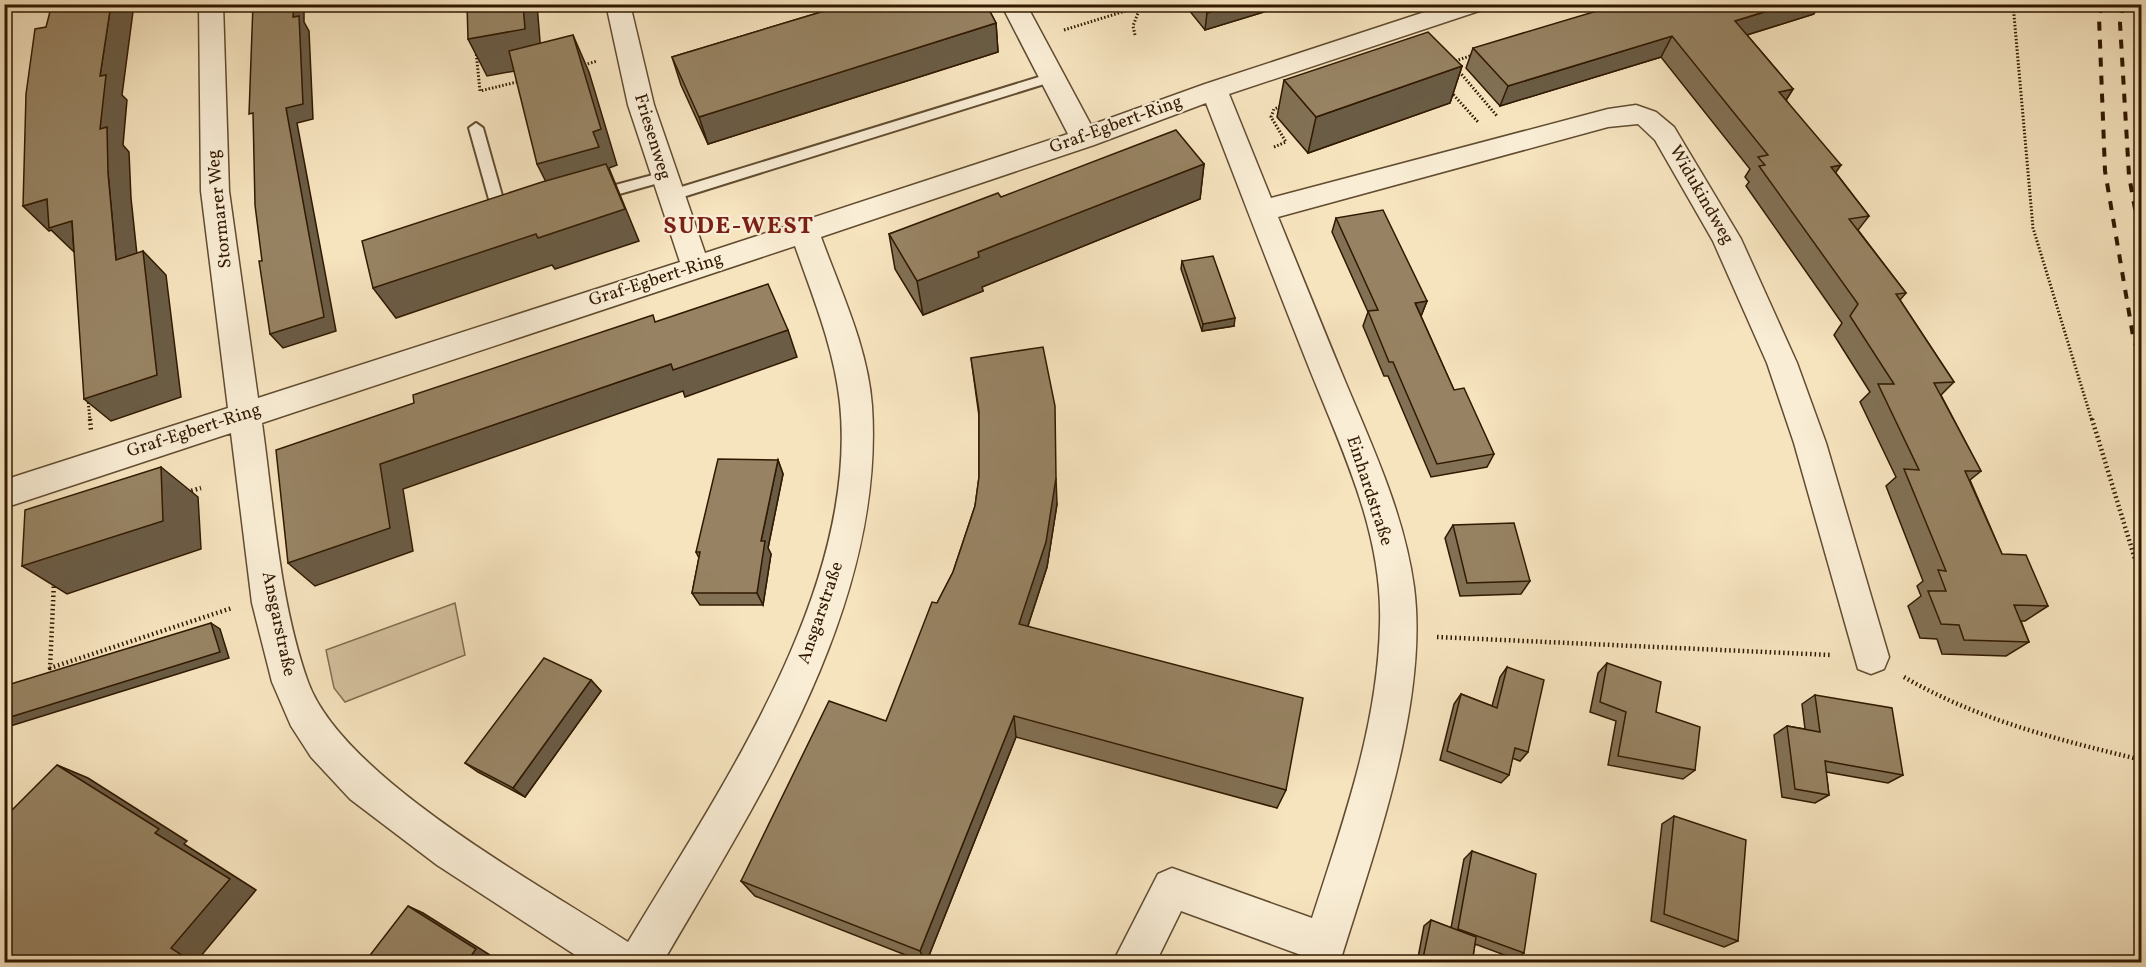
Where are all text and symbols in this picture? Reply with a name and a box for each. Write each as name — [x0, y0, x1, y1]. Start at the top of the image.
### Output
street label: Graf-Egbert-Ring — [1046, 89, 1186, 161]
street label: Friesenweg — [627, 91, 677, 183]
street label: Widukindweg — [1662, 141, 1740, 249]
street label: Stormarer Weg — [201, 148, 239, 270]
district label: SUDE-WEST — [663, 210, 815, 244]
street label: Graf-Egbert-Ring — [586, 247, 726, 313]
street label: Graf-Egbert-Ring — [124, 398, 264, 464]
street label: Einhardstraße — [1339, 433, 1399, 549]
street label: Ansgarstraße — [792, 559, 850, 667]
street label: Ansgarstraße — [255, 569, 301, 679]

